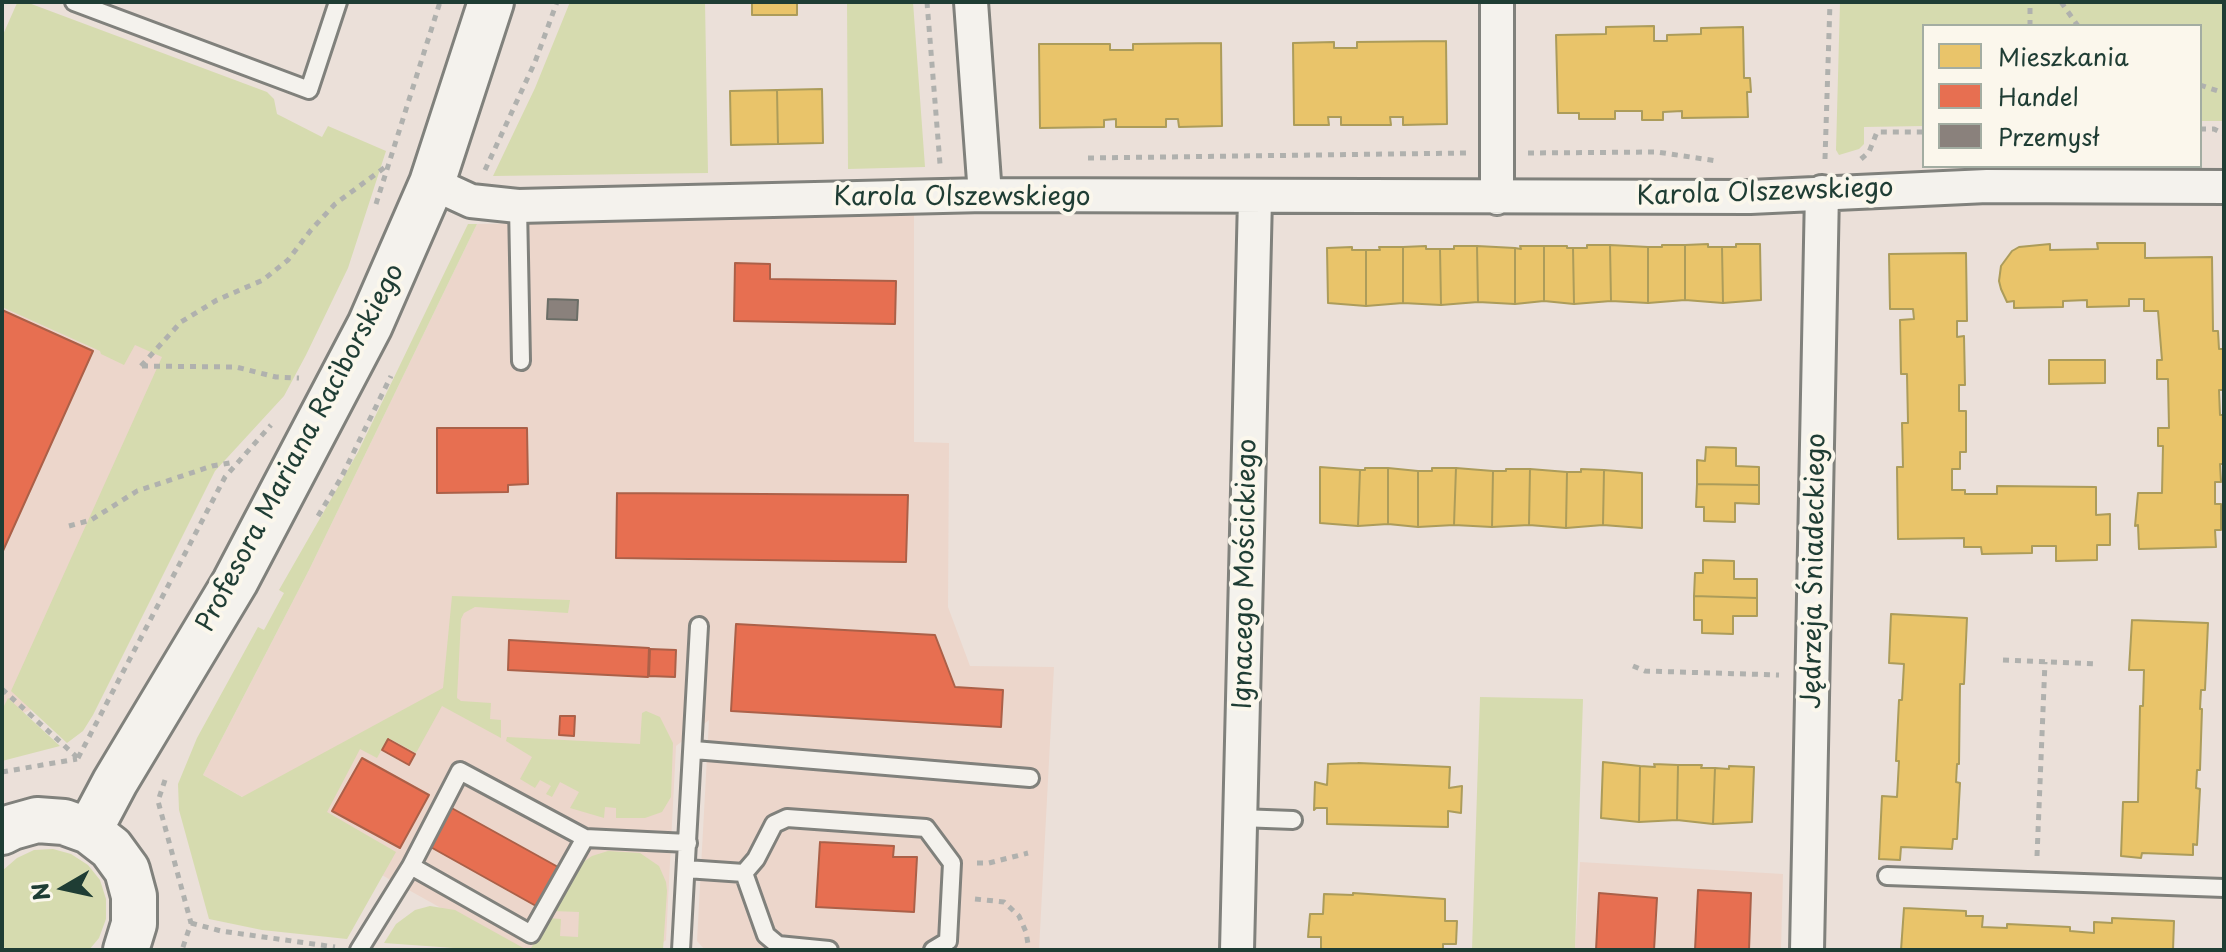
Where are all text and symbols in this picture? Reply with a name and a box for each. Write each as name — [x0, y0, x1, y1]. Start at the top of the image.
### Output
legend — [1922, 24, 2202, 168]
text: Mieszkania — [1998, 38, 2129, 74]
text: Handel — [1998, 78, 2079, 114]
text: Przemysł — [1998, 118, 2099, 154]
street label: Karola Olszewskiego — [1636, 173, 1894, 213]
street label: Karola Olszewskiego — [833, 182, 1091, 214]
street label: Profesora Mariana Raciborskiego — [191, 259, 411, 637]
street label: Jędrzeja Śniadeckiego — [1797, 433, 1833, 709]
street label: Ignacego Mościckiego — [1228, 438, 1264, 710]
north arrow — [24, 848, 104, 928]
text: N — [22, 881, 57, 903]

